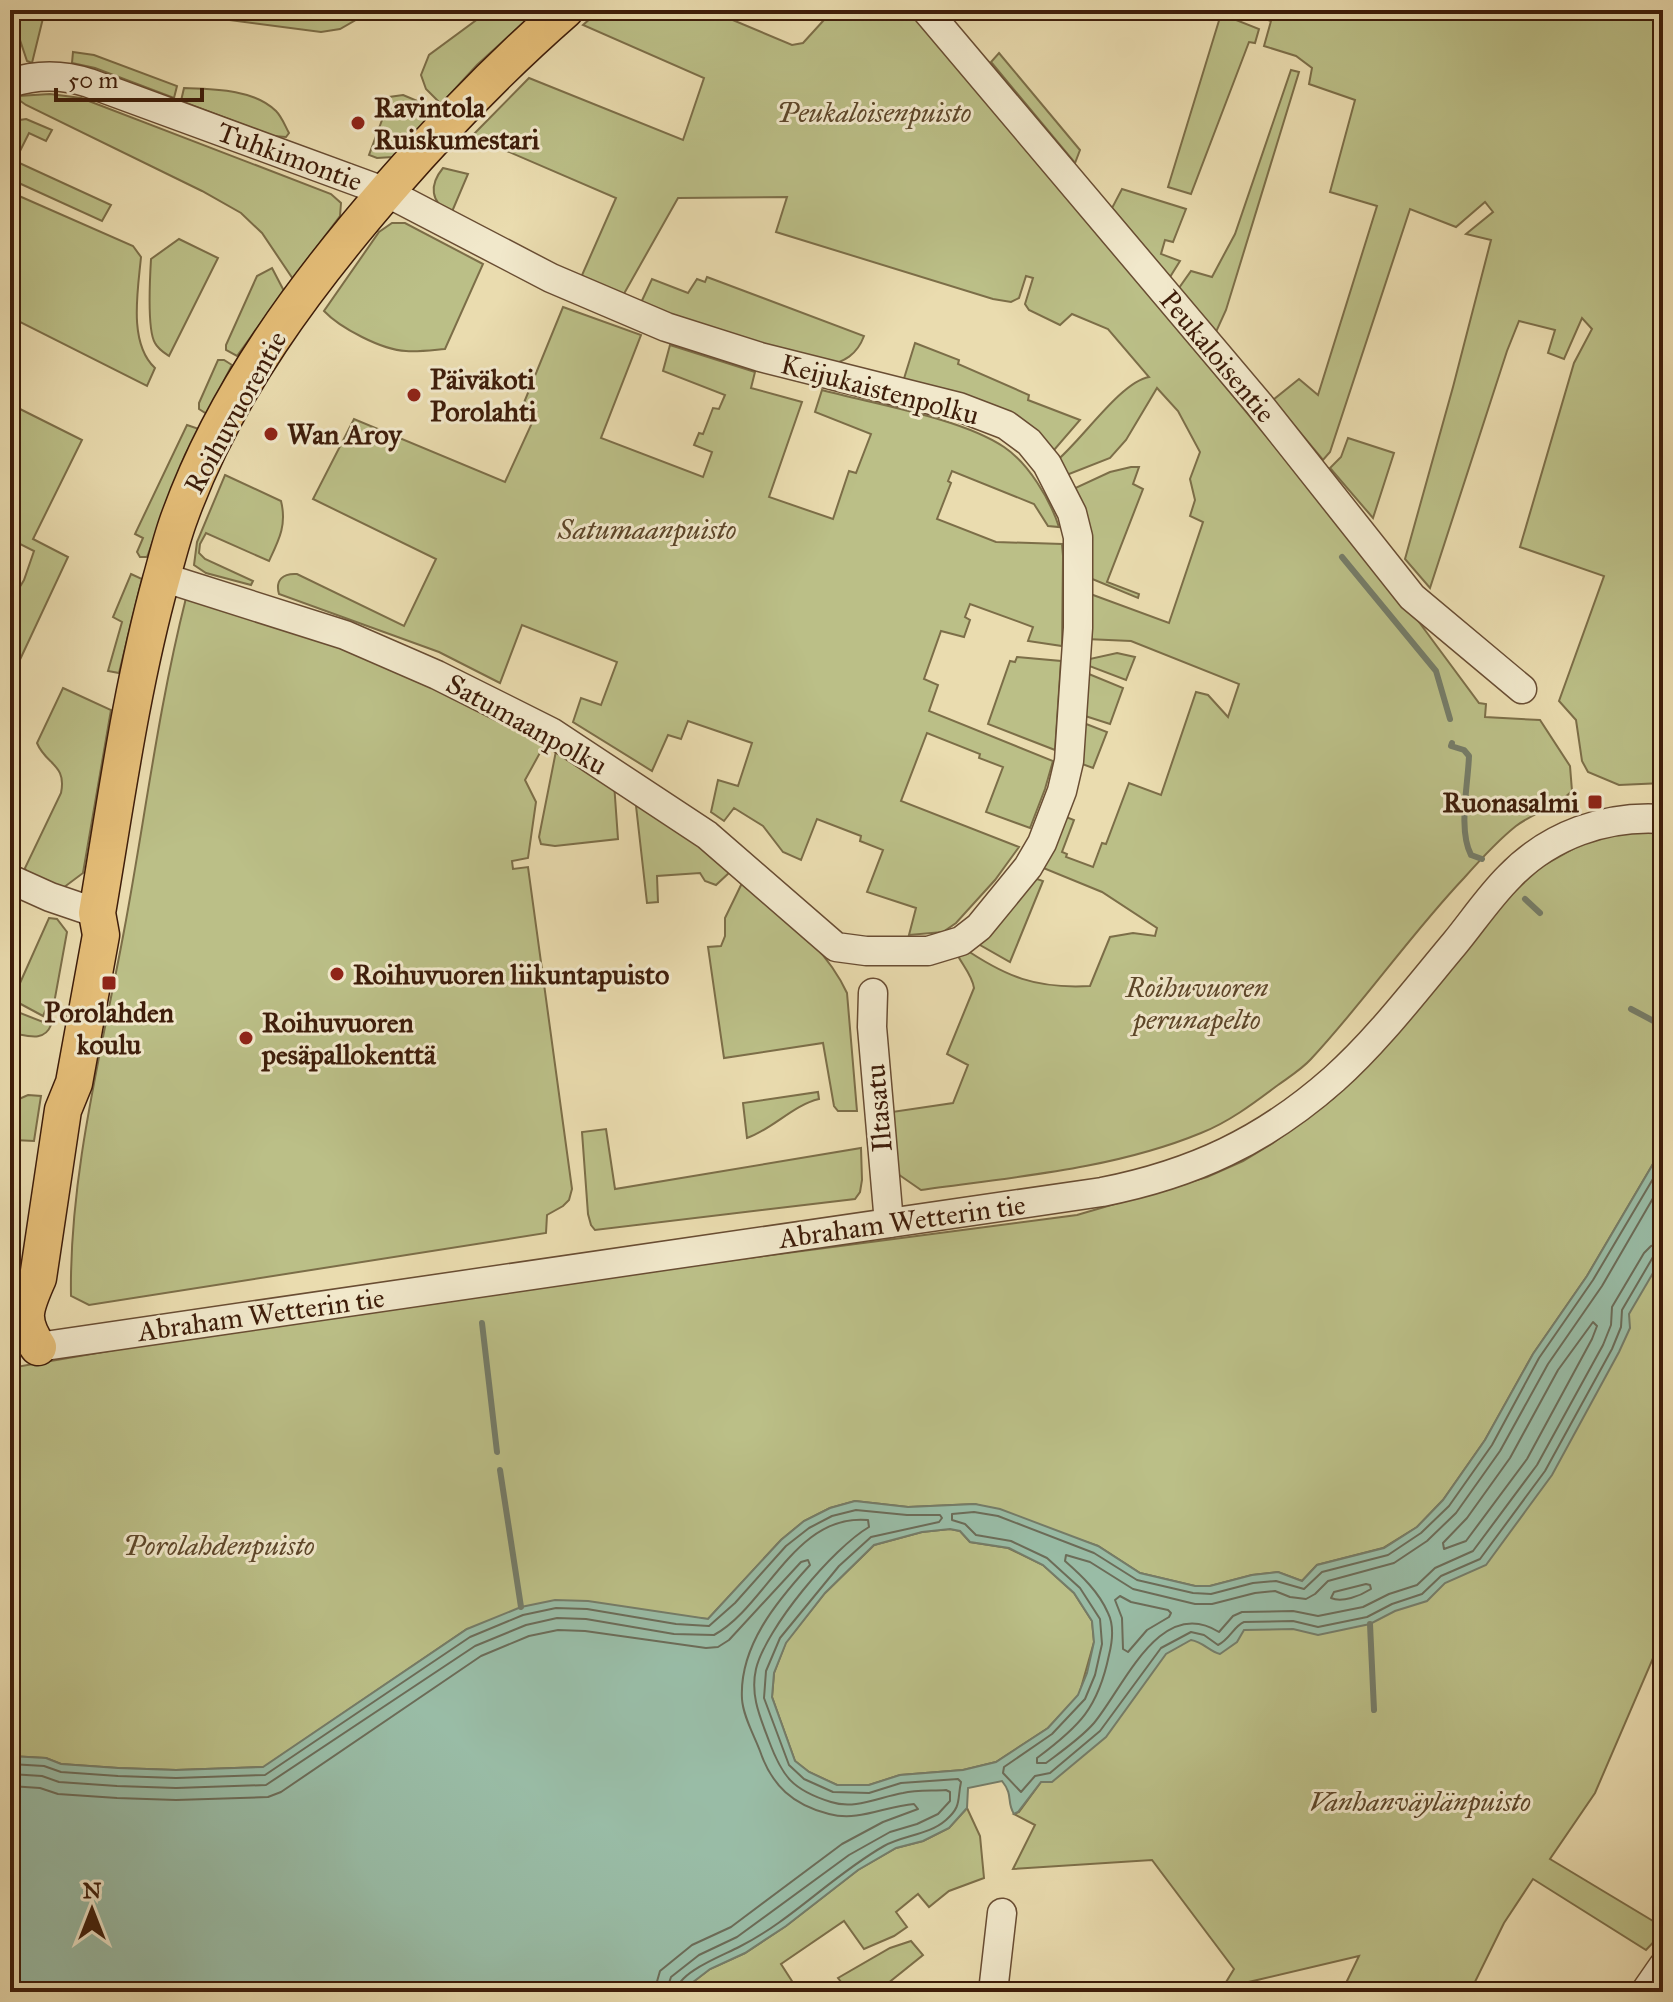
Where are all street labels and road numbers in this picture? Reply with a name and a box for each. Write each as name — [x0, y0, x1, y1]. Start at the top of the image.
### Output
street label: Tuhkimontie — [212, 114, 367, 199]
street label: Peukaloisentie — [1152, 283, 1283, 430]
street label: Roihuvuorentie — [176, 325, 295, 500]
street label: Keijukaistenpolku — [777, 346, 983, 433]
street label: Satumaanpolku — [440, 666, 614, 783]
street label: Iltasatu — [857, 1062, 900, 1153]
street label: Abraham Wetterin tie — [775, 1187, 1028, 1256]
street label: Abraham Wetterin tie — [134, 1280, 387, 1349]

